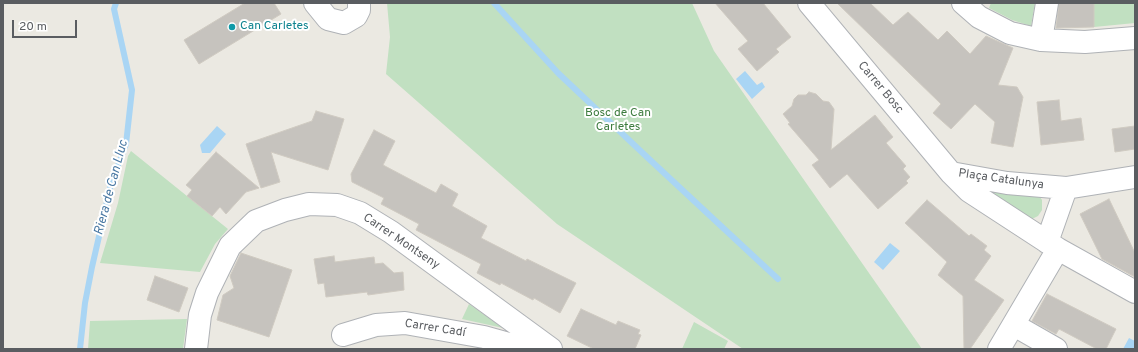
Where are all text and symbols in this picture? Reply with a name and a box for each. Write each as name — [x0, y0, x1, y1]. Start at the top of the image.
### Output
scale bar — [14, 12, 79, 38]
text: 20 m — [19, 19, 47, 35]
place label: Can Carletes — [240, 20, 309, 34]
marker: Can Carletes — [227, 22, 237, 32]
street label: Carrer Bosc — [854, 59, 906, 117]
park label: Bosc de Can Carletes — [585, 107, 651, 135]
water label: Riera de Can Lluc — [92, 139, 132, 237]
street label: Plaça Catalunya — [957, 167, 1045, 193]
street label: Carrer Montseny — [360, 211, 442, 273]
street label: Carrer Cadí — [404, 317, 466, 341]

